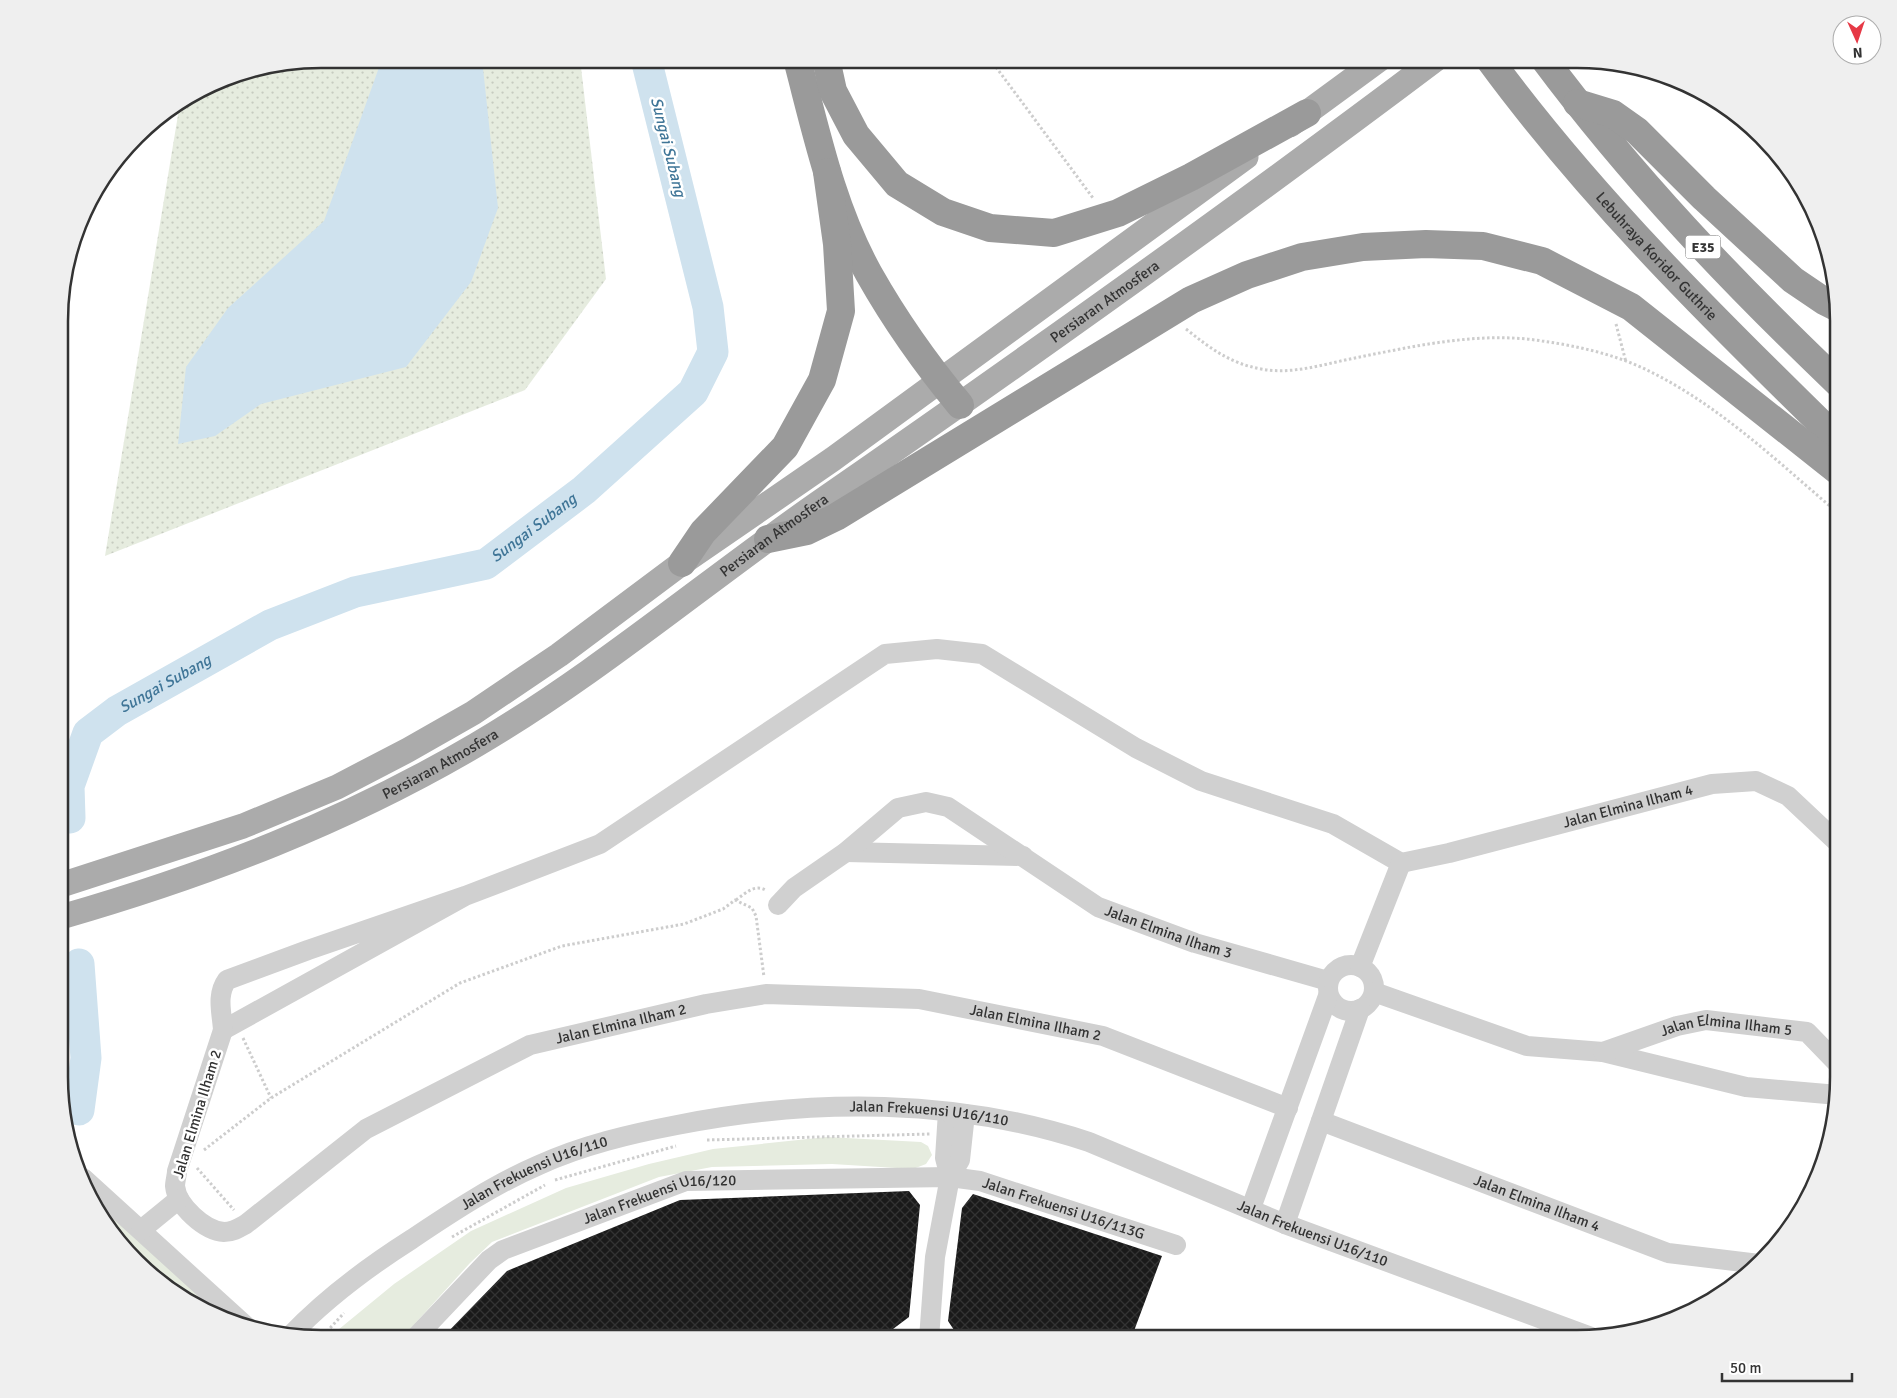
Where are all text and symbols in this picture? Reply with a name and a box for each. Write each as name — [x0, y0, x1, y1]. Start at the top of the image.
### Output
north arrow — [1832, 15, 1882, 65]
text: N — [1852, 44, 1863, 61]
water label: Sungai Subang — [646, 95, 690, 200]
street label: Lebuhraya Koridor Guthrie — [1592, 188, 1721, 324]
road number: E35 — [1686, 236, 1720, 258]
street label: Persiaran Atmosfera — [1047, 256, 1163, 347]
water label: Sungai Subang — [487, 488, 582, 567]
street label: Persiaran Atmosfera — [716, 490, 832, 581]
water label: Sungai Subang — [116, 649, 216, 718]
street label: Persiaran Atmosfera — [379, 725, 502, 803]
street label: Jalan Elmina Ilham 4 — [1561, 780, 1695, 832]
street label: Jalan Elmina Ilham 3 — [1102, 901, 1234, 962]
street label: Jalan Elmina Ilham 2 — [554, 1000, 688, 1048]
street label: Jalan Elmina Ilham 2 — [968, 1000, 1103, 1044]
street label: Jalan Elmina Ilham 5 — [1658, 1011, 1793, 1040]
street label: Jalan Elmina Ilham 2 — [169, 1048, 225, 1180]
street label: Jalan Frekuensi U16/110 — [849, 1097, 1010, 1130]
street label: Jalan Frekuensi U16/110 — [457, 1132, 610, 1214]
street label: Jalan Frekuensi U16/120 — [580, 1171, 736, 1228]
street label: Jalan Elmina Ilham 4 — [1471, 1171, 1603, 1235]
street label: Jalan Frekuensi U16/113G — [980, 1173, 1147, 1243]
street label: Jalan Frekuensi U16/110 — [1235, 1196, 1390, 1270]
scale bar — [1722, 1350, 1852, 1382]
text: 50 m — [1730, 1359, 1761, 1377]

